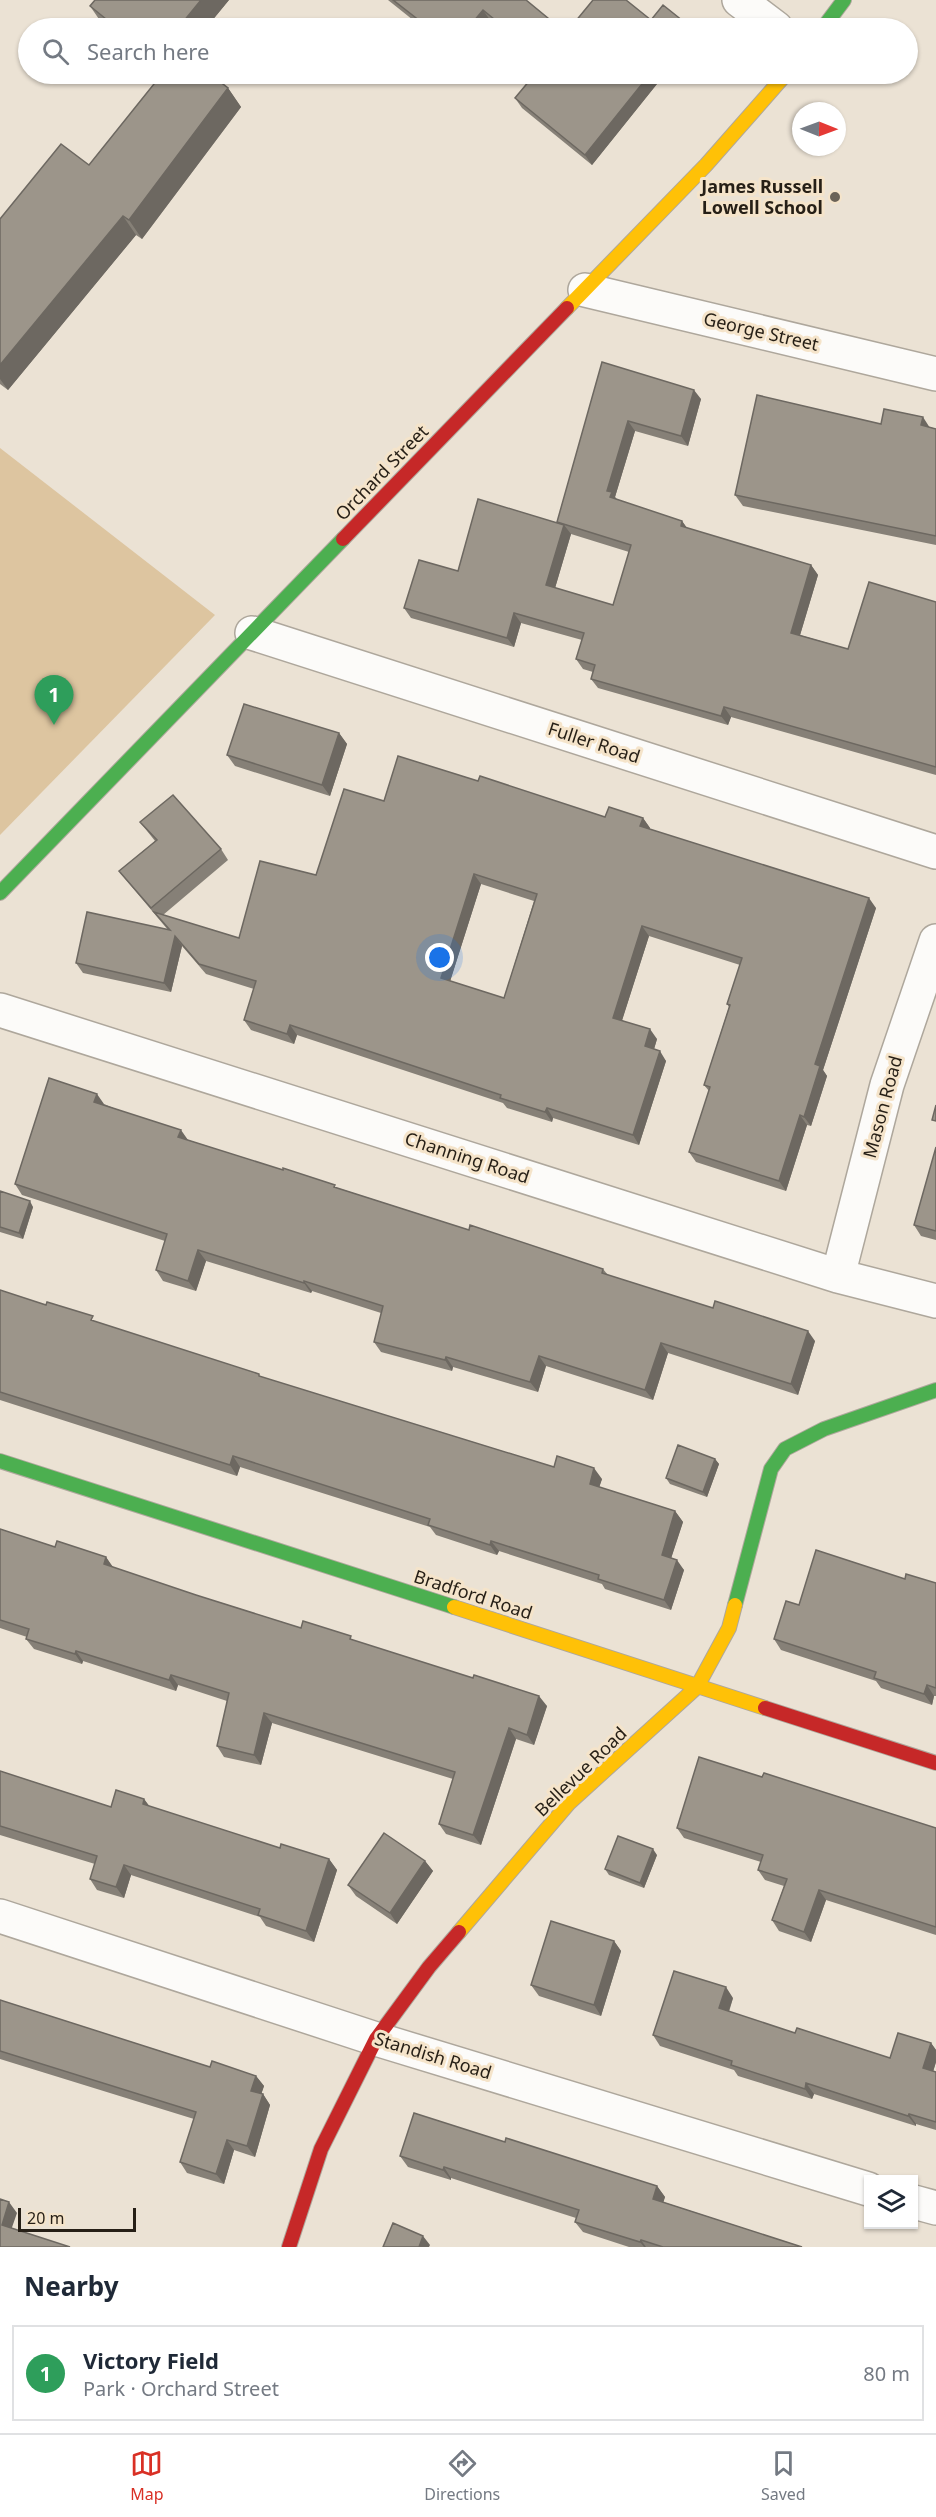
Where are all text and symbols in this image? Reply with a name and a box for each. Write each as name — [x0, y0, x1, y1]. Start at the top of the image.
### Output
search box — [18, 18, 918, 84]
icon: search — [39, 35, 72, 68]
text: Search here — [87, 36, 209, 66]
north arrow — [792, 102, 846, 156]
place label: James Russell Lowell School — [699, 174, 823, 219]
marker: James Russell Lowell School — [828, 190, 842, 204]
street label: George Street — [701, 306, 822, 356]
street label: Orchard Street — [330, 419, 433, 525]
pin: 1 — [34, 676, 74, 725]
street label: Fuller Road — [545, 716, 643, 768]
your location — [425, 943, 454, 972]
street label: Mason Road — [857, 1053, 907, 1161]
street label: Channing Road — [402, 1126, 533, 1188]
street label: Bradford Road — [411, 1564, 536, 1624]
street label: Bellevue Road — [529, 1721, 632, 1821]
street label: Standish Road — [372, 2026, 495, 2084]
map controls — [864, 2175, 918, 2229]
button: layers — [864, 2175, 918, 2229]
scale bar — [18, 2205, 136, 2232]
text: 20 m — [27, 2207, 64, 2229]
text: Nearby — [24, 2268, 119, 2304]
text: Victory Field — [83, 2345, 219, 2375]
text: 1 — [40, 2360, 51, 2387]
text: 80 m — [863, 2360, 910, 2387]
text: Park · Orchard Street — [83, 2375, 279, 2402]
tab: Map — [130, 2447, 164, 2505]
tab: Directions — [424, 2447, 500, 2505]
tab: Saved — [761, 2447, 806, 2505]

